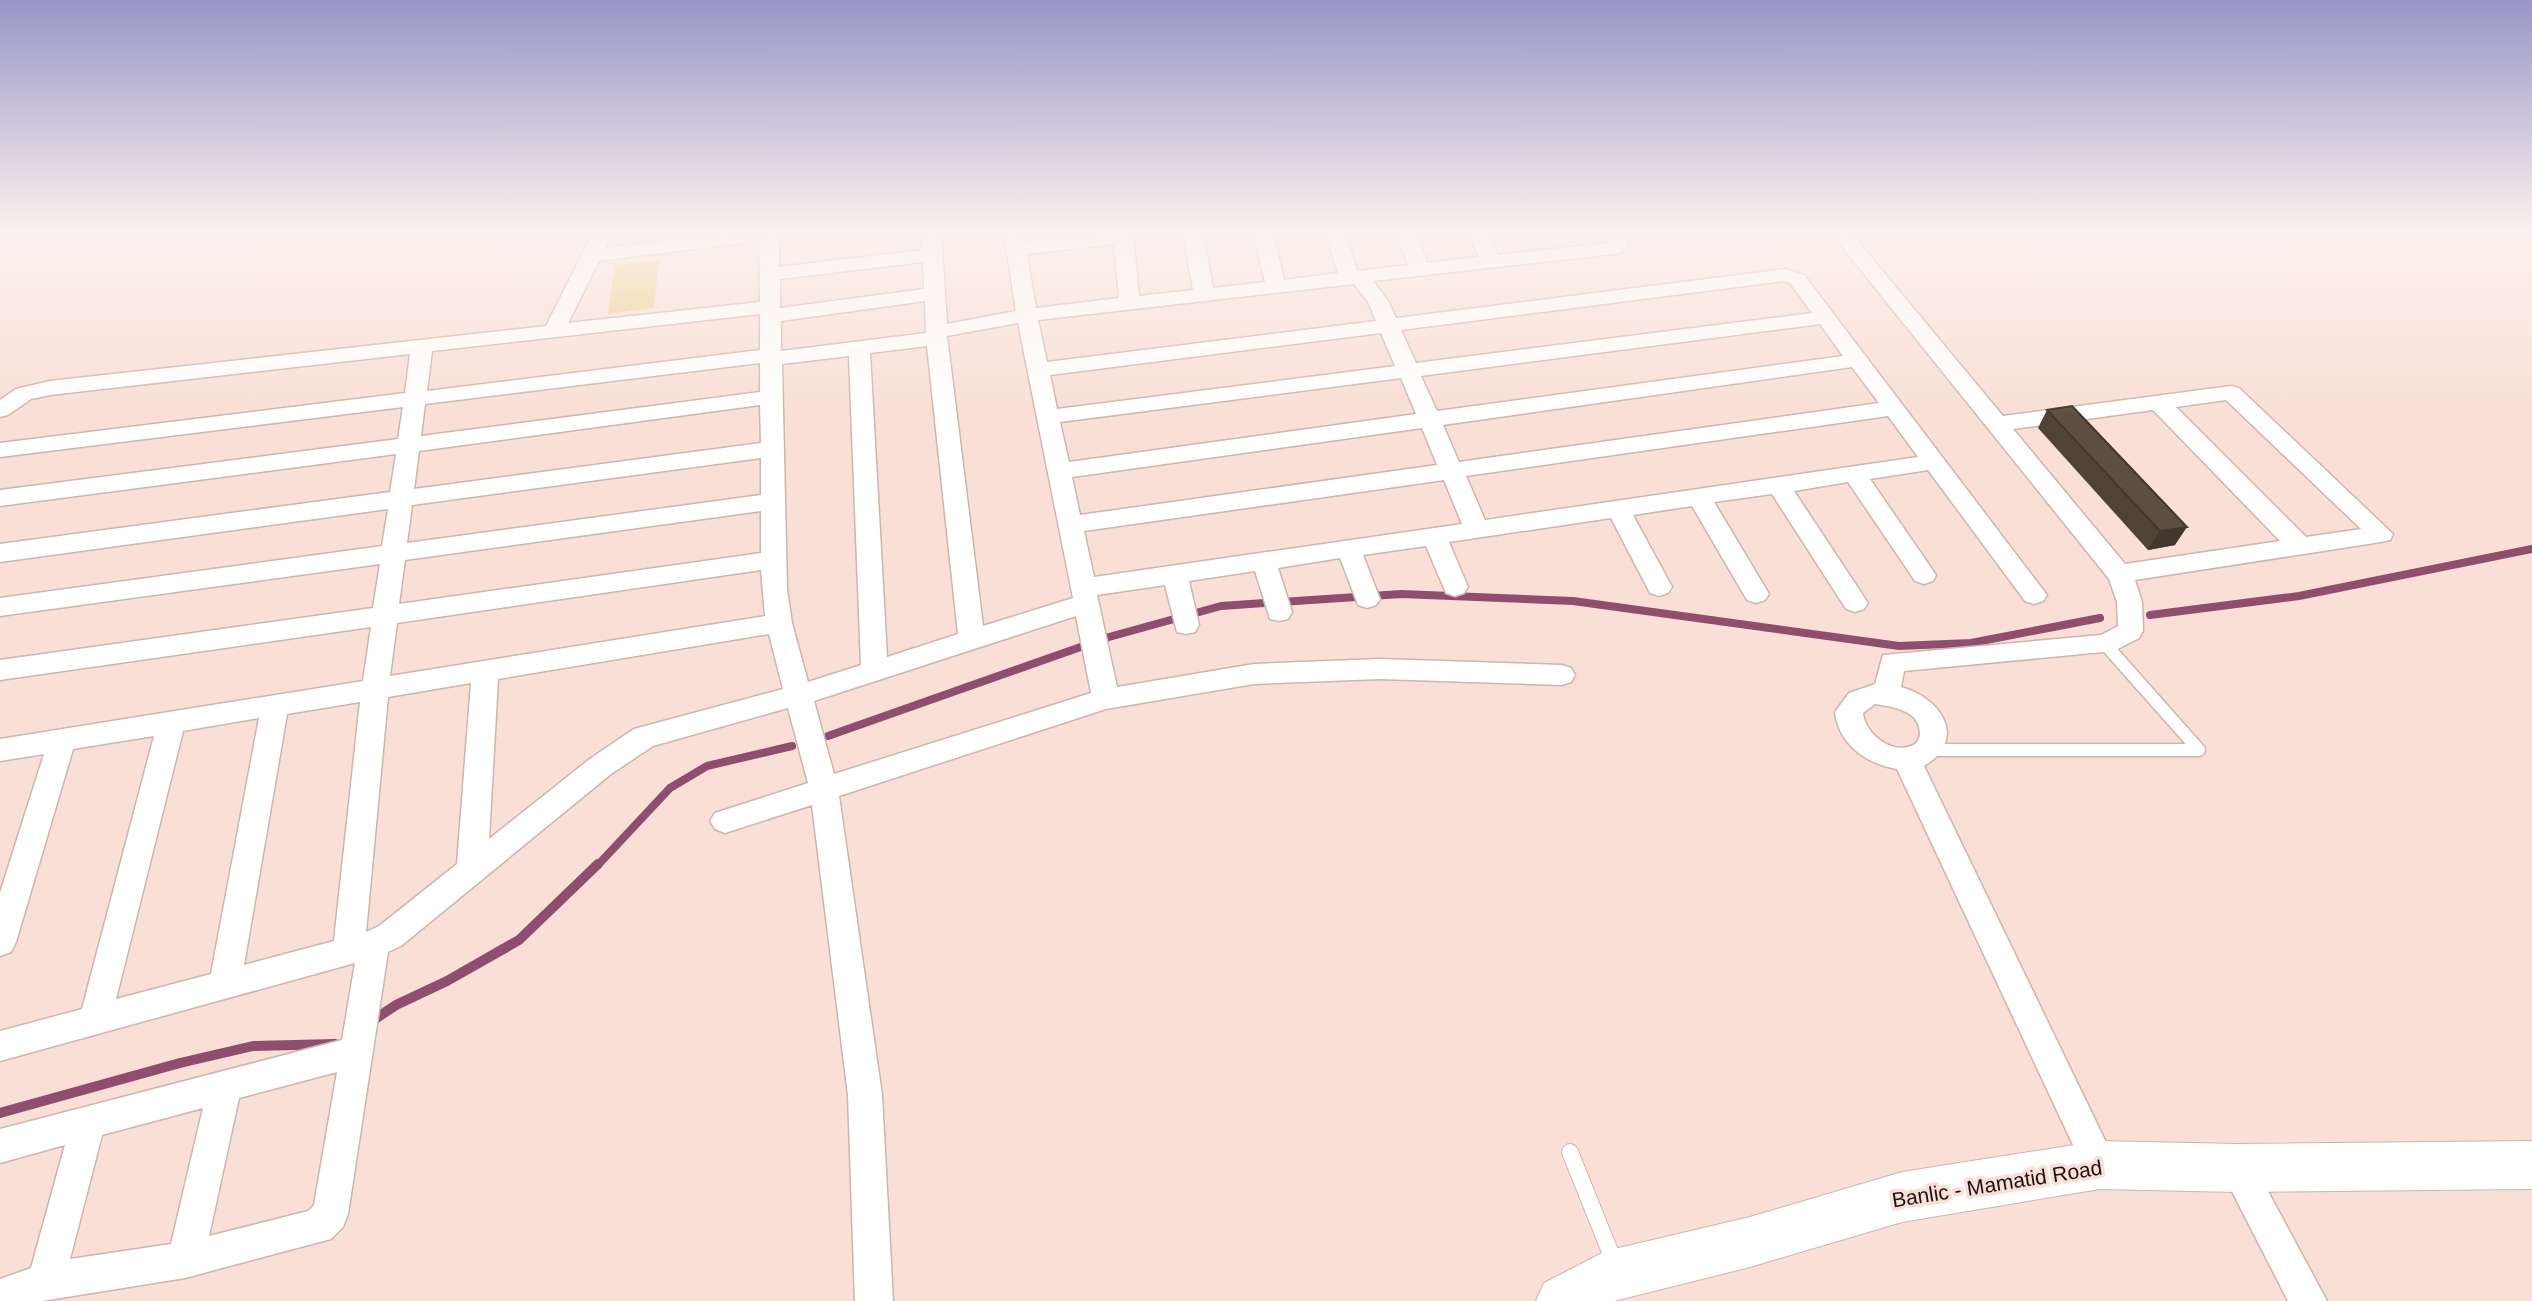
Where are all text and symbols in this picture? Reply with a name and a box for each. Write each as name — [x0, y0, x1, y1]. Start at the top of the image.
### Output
street label: Banlic - Mamatid Road — [1890, 1156, 2104, 1211]

